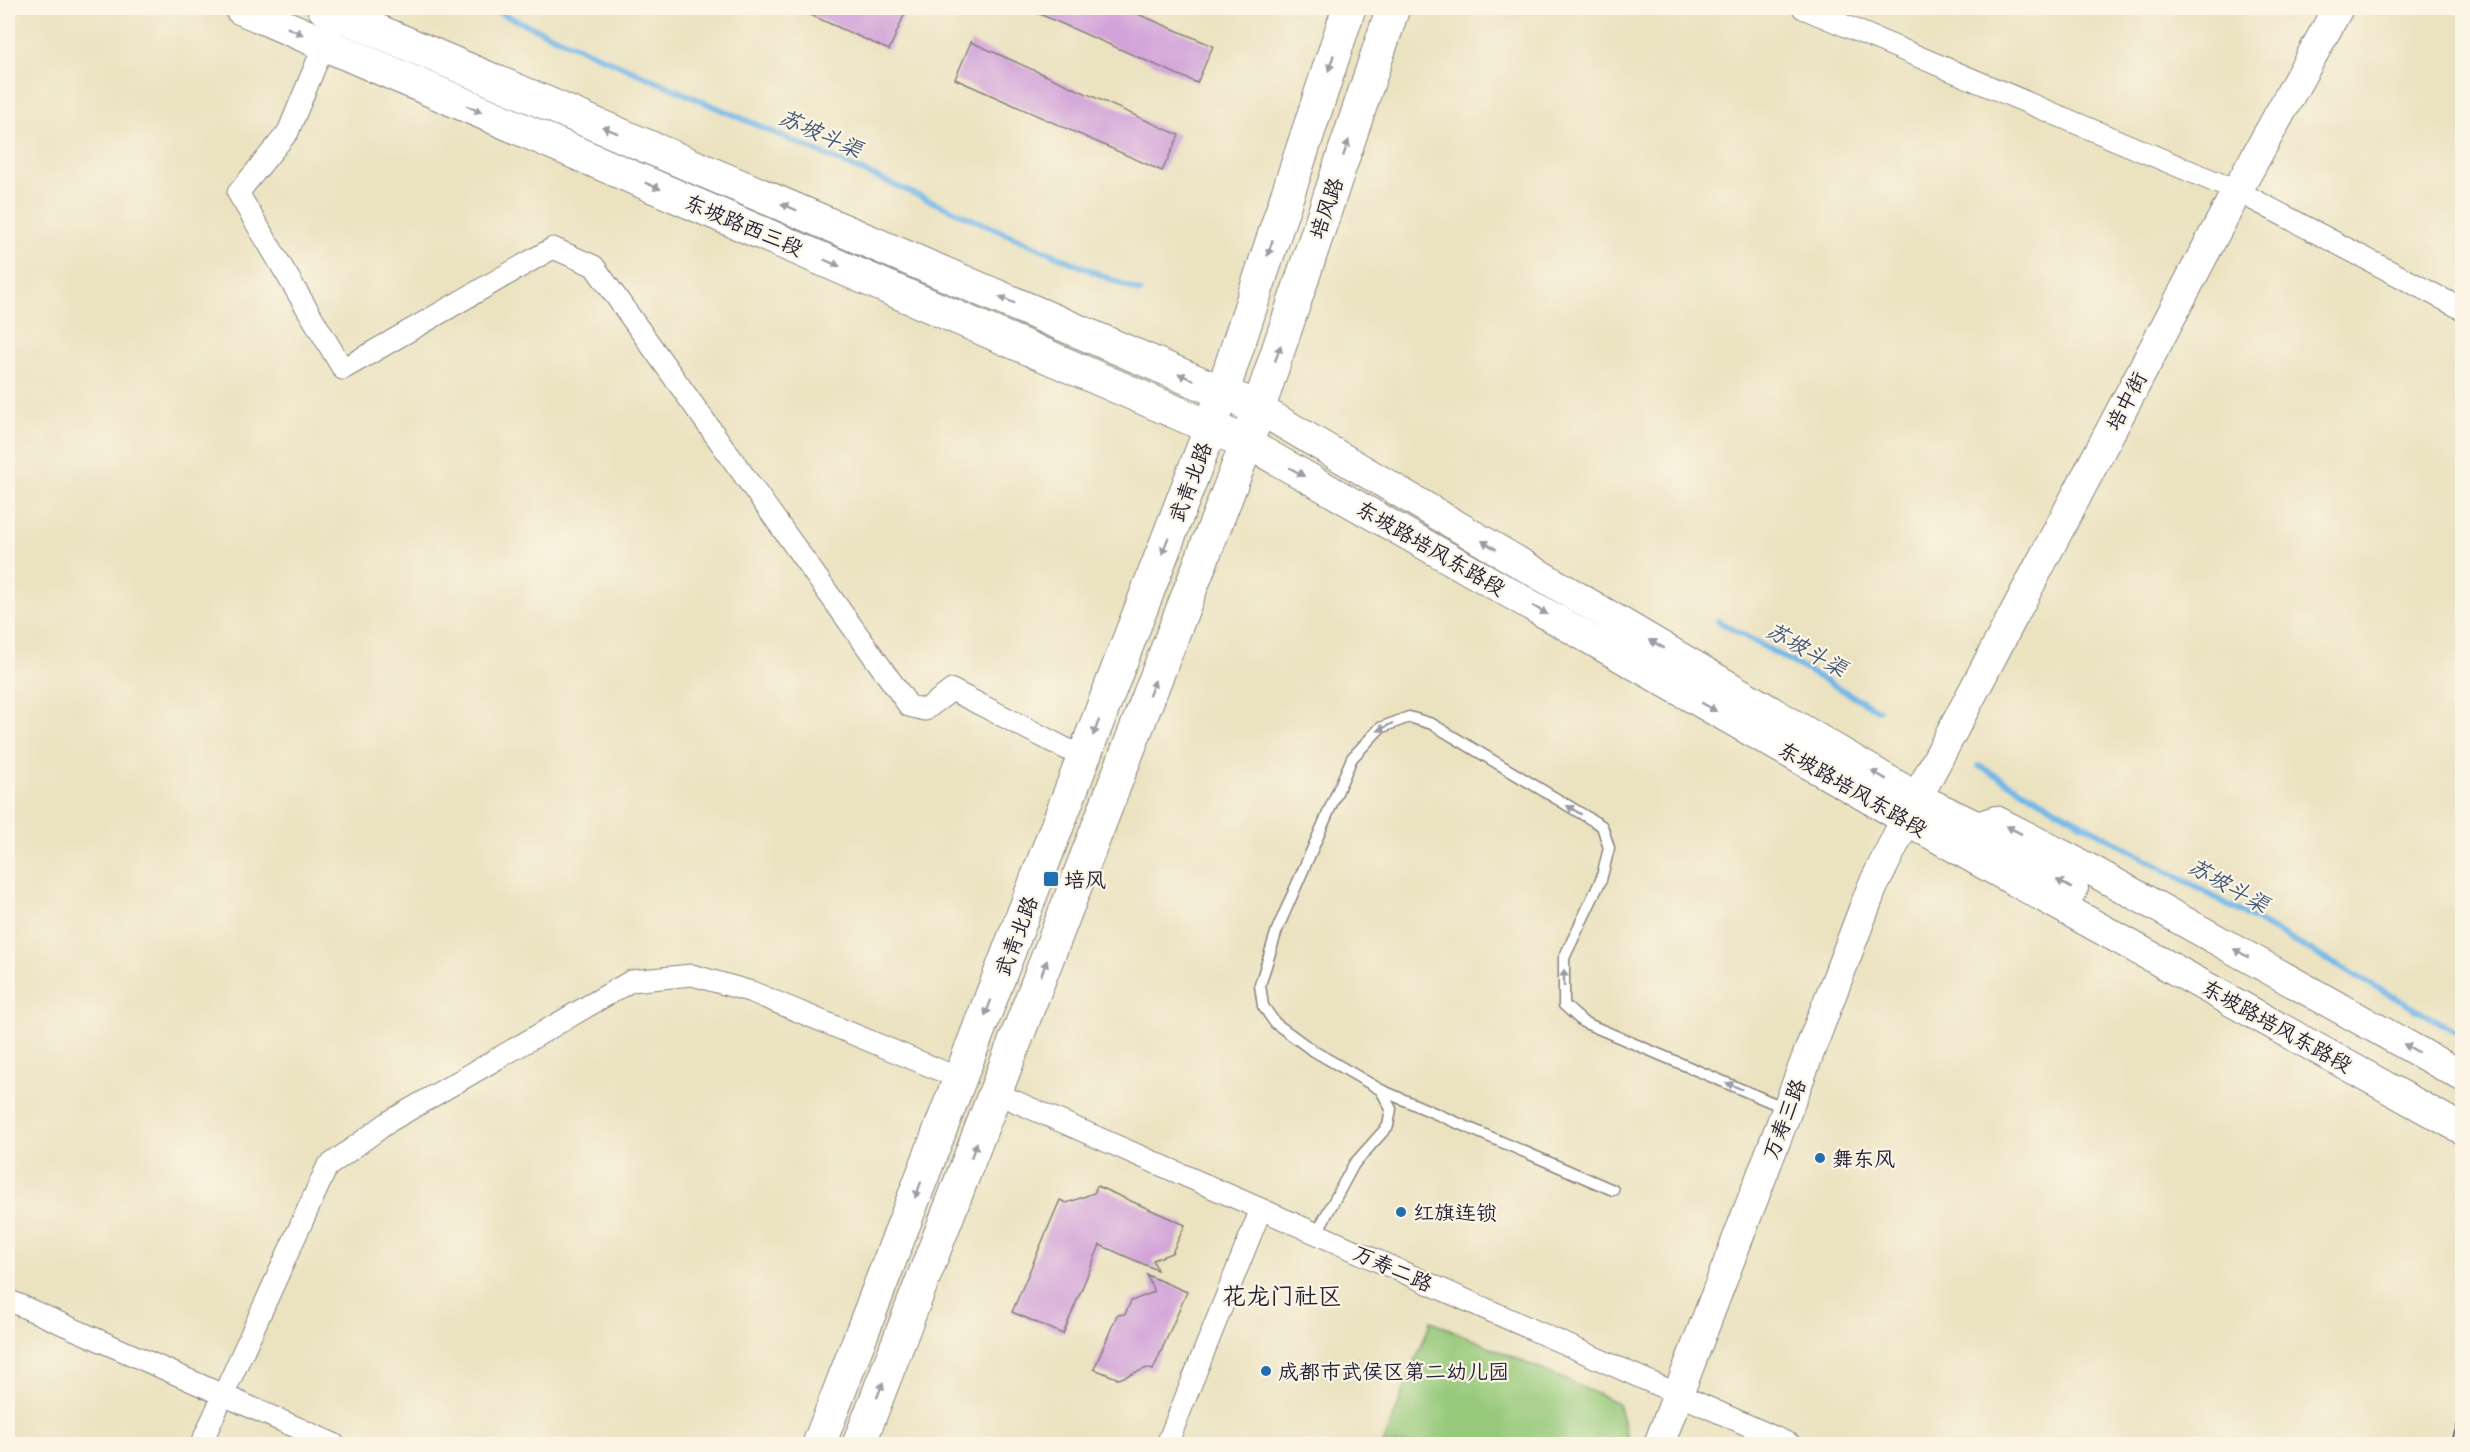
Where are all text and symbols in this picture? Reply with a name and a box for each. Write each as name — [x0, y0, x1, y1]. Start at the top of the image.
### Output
one-way arrow — [286, 27, 303, 36]
one-way arrow — [1326, 54, 1336, 72]
water label: 苏坡斗渠 — [775, 101, 869, 165]
one-way arrow — [465, 104, 483, 114]
one-way arrow — [600, 125, 618, 135]
one-way arrow — [1342, 139, 1352, 157]
street label: 培风路 — [1302, 173, 1350, 243]
one-way arrow — [644, 181, 662, 191]
street label: 东坡路西三段 — [680, 187, 808, 263]
one-way arrow — [780, 202, 798, 211]
one-way arrow — [1265, 239, 1275, 257]
one-way arrow — [823, 258, 841, 268]
one-way arrow — [997, 295, 1015, 305]
one-way arrow — [1273, 344, 1283, 362]
street label: 培中街 — [2098, 366, 2154, 436]
one-way arrow — [1177, 372, 1195, 381]
street label: 武青北路 — [1161, 438, 1219, 526]
one-way arrow — [1289, 467, 1306, 477]
street label: 东坡路培风东路段 — [1351, 493, 1511, 603]
one-way arrow — [1160, 537, 1170, 555]
one-way arrow — [1481, 539, 1497, 550]
one-way arrow — [1532, 605, 1548, 616]
water label: 苏坡斗渠 — [1761, 615, 1854, 684]
one-way arrow — [1649, 638, 1665, 649]
one-way arrow — [1148, 679, 1157, 697]
one-way arrow — [1701, 702, 1718, 712]
one-way arrow — [1090, 719, 1100, 737]
one-way arrow — [1377, 722, 1394, 732]
street label: 东坡路培风东路段 — [1773, 734, 1933, 844]
one-way arrow — [1870, 770, 1887, 780]
one-way arrow — [1566, 804, 1582, 815]
one-way arrow — [2005, 825, 2022, 835]
water label: 苏坡斗渠 — [2183, 851, 2276, 920]
place label: 培风 — [1064, 865, 1106, 894]
marker: 培风 — [1042, 870, 1060, 888]
one-way arrow — [2055, 879, 2072, 889]
street label: 武青北路 — [987, 892, 1045, 980]
one-way arrow — [2232, 948, 2249, 958]
one-way arrow — [1040, 959, 1049, 977]
one-way arrow — [1559, 969, 1569, 988]
street label: 东坡路培风东路段 — [2197, 973, 2357, 1079]
one-way arrow — [983, 999, 992, 1017]
one-way arrow — [2403, 1043, 2420, 1053]
street label: 万寿三路 — [1755, 1075, 1813, 1163]
one-way arrow — [1725, 1081, 1743, 1090]
one-way arrow — [969, 1140, 979, 1158]
place label: 舞东风 — [1832, 1144, 1895, 1173]
marker: 舞东风 — [1813, 1151, 1827, 1165]
one-way arrow — [913, 1181, 922, 1199]
place label: 红旗连锁 — [1413, 1198, 1497, 1227]
marker: 红旗连锁 — [1394, 1205, 1408, 1219]
street label: 万寿二路 — [1349, 1238, 1437, 1298]
district label: 花龙门社区 — [1222, 1279, 1342, 1311]
place label: 成都市武侯区第二幼儿园 — [1278, 1357, 1509, 1386]
marker: 成都市武侯区第二幼儿园 — [1259, 1364, 1273, 1378]
one-way arrow — [876, 1381, 885, 1399]

